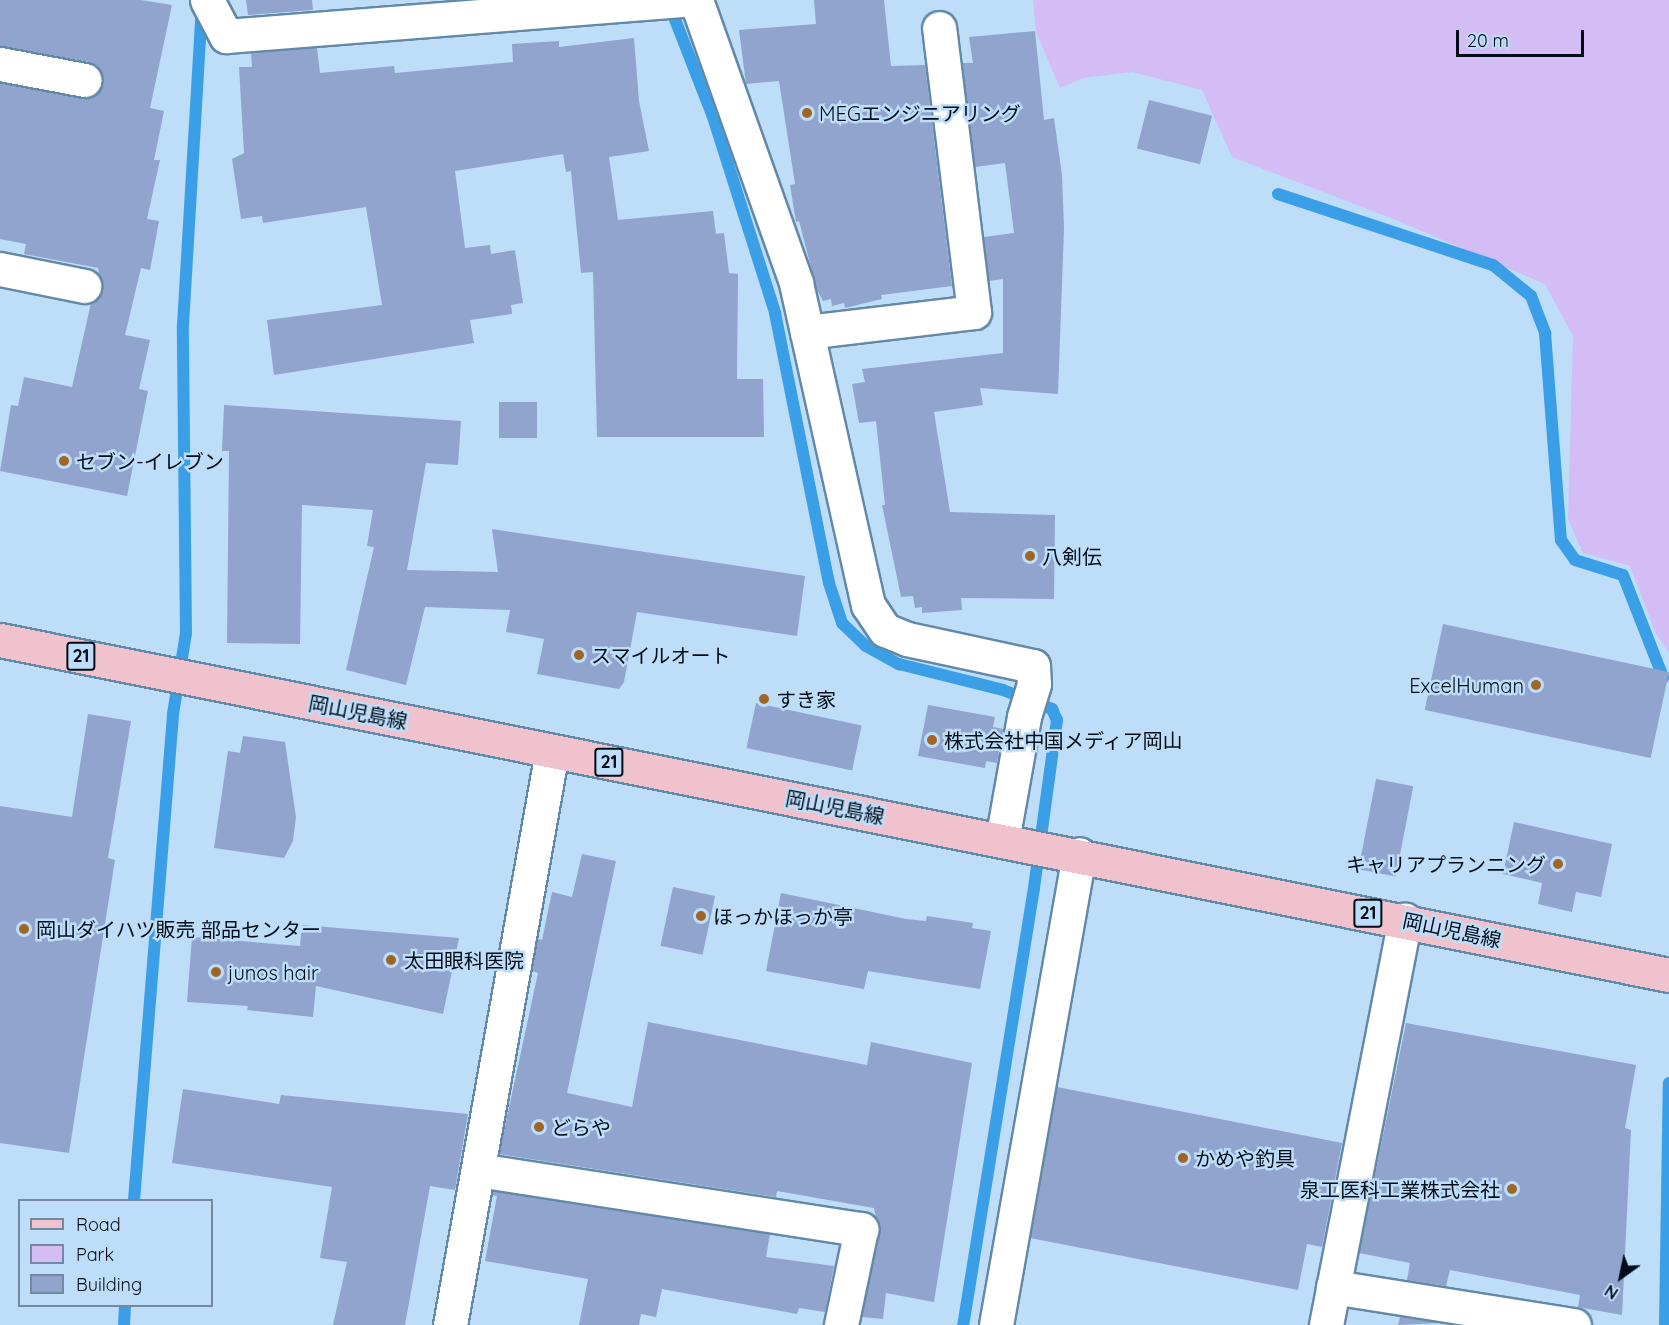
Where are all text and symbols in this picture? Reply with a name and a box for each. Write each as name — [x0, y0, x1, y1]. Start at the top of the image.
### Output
scale bar — [1459, 18, 1586, 56]
text: 20 m — [1467, 29, 1509, 52]
place label: MEGエンジニアリング — [819, 101, 1021, 125]
marker: MEGエンジニアリング — [800, 106, 814, 120]
place label: セブン-イレブン — [76, 449, 224, 473]
marker: セブン-イレブン — [57, 454, 71, 468]
place label: 八剣伝 — [1042, 544, 1102, 568]
marker: 八剣伝 — [1023, 549, 1037, 563]
road number: 21 — [66, 641, 96, 671]
place label: スマイルオート — [591, 643, 731, 667]
marker: スマイルオート — [572, 648, 586, 662]
place label: ExcelHuman — [1409, 673, 1524, 697]
marker: ExcelHuman — [1529, 678, 1543, 692]
place label: すき家 — [776, 687, 836, 711]
street label: 岡山児島線 — [307, 691, 409, 733]
marker: すき家 — [757, 692, 771, 706]
place label: 株式会社中国メディア岡山 — [944, 728, 1184, 752]
marker: 株式会社中国メディア岡山 — [925, 733, 939, 747]
road number: 21 — [594, 747, 624, 777]
street label: 岡山児島線 — [784, 786, 886, 828]
place label: キャリアプランニング — [1346, 852, 1546, 876]
marker: キャリアプランニング — [1551, 857, 1565, 871]
road number: 21 — [1353, 898, 1383, 928]
place label: ほっかほっか亭 — [713, 904, 853, 928]
street label: 岡山児島線 — [1401, 908, 1503, 952]
marker: ほっかほっか亭 — [694, 909, 708, 923]
place label: 岡山ダイハツ販売 部品センター — [36, 917, 321, 941]
marker: 岡山ダイハツ販売 部品センター — [17, 922, 31, 936]
place label: 太田眼科医院 — [404, 948, 524, 972]
marker: 太田眼科医院 — [382, 951, 400, 969]
place label: junos hair — [228, 960, 319, 984]
marker: junos hair — [209, 965, 223, 979]
place label: どらや — [551, 1115, 611, 1139]
marker: どらや — [532, 1120, 546, 1134]
place label: かめや釣具 — [1195, 1146, 1295, 1170]
marker: かめや釣具 — [1176, 1151, 1190, 1165]
place label: 泉工医科工業株式会社 — [1300, 1177, 1500, 1201]
marker: 泉工医科工業株式会社 — [1505, 1182, 1519, 1196]
legend — [18, 1199, 213, 1307]
text: Road — [76, 1213, 121, 1236]
text: Park — [76, 1243, 114, 1266]
north arrow — [1591, 1247, 1651, 1307]
text: Building — [76, 1273, 142, 1296]
text: N — [1601, 1281, 1622, 1304]

